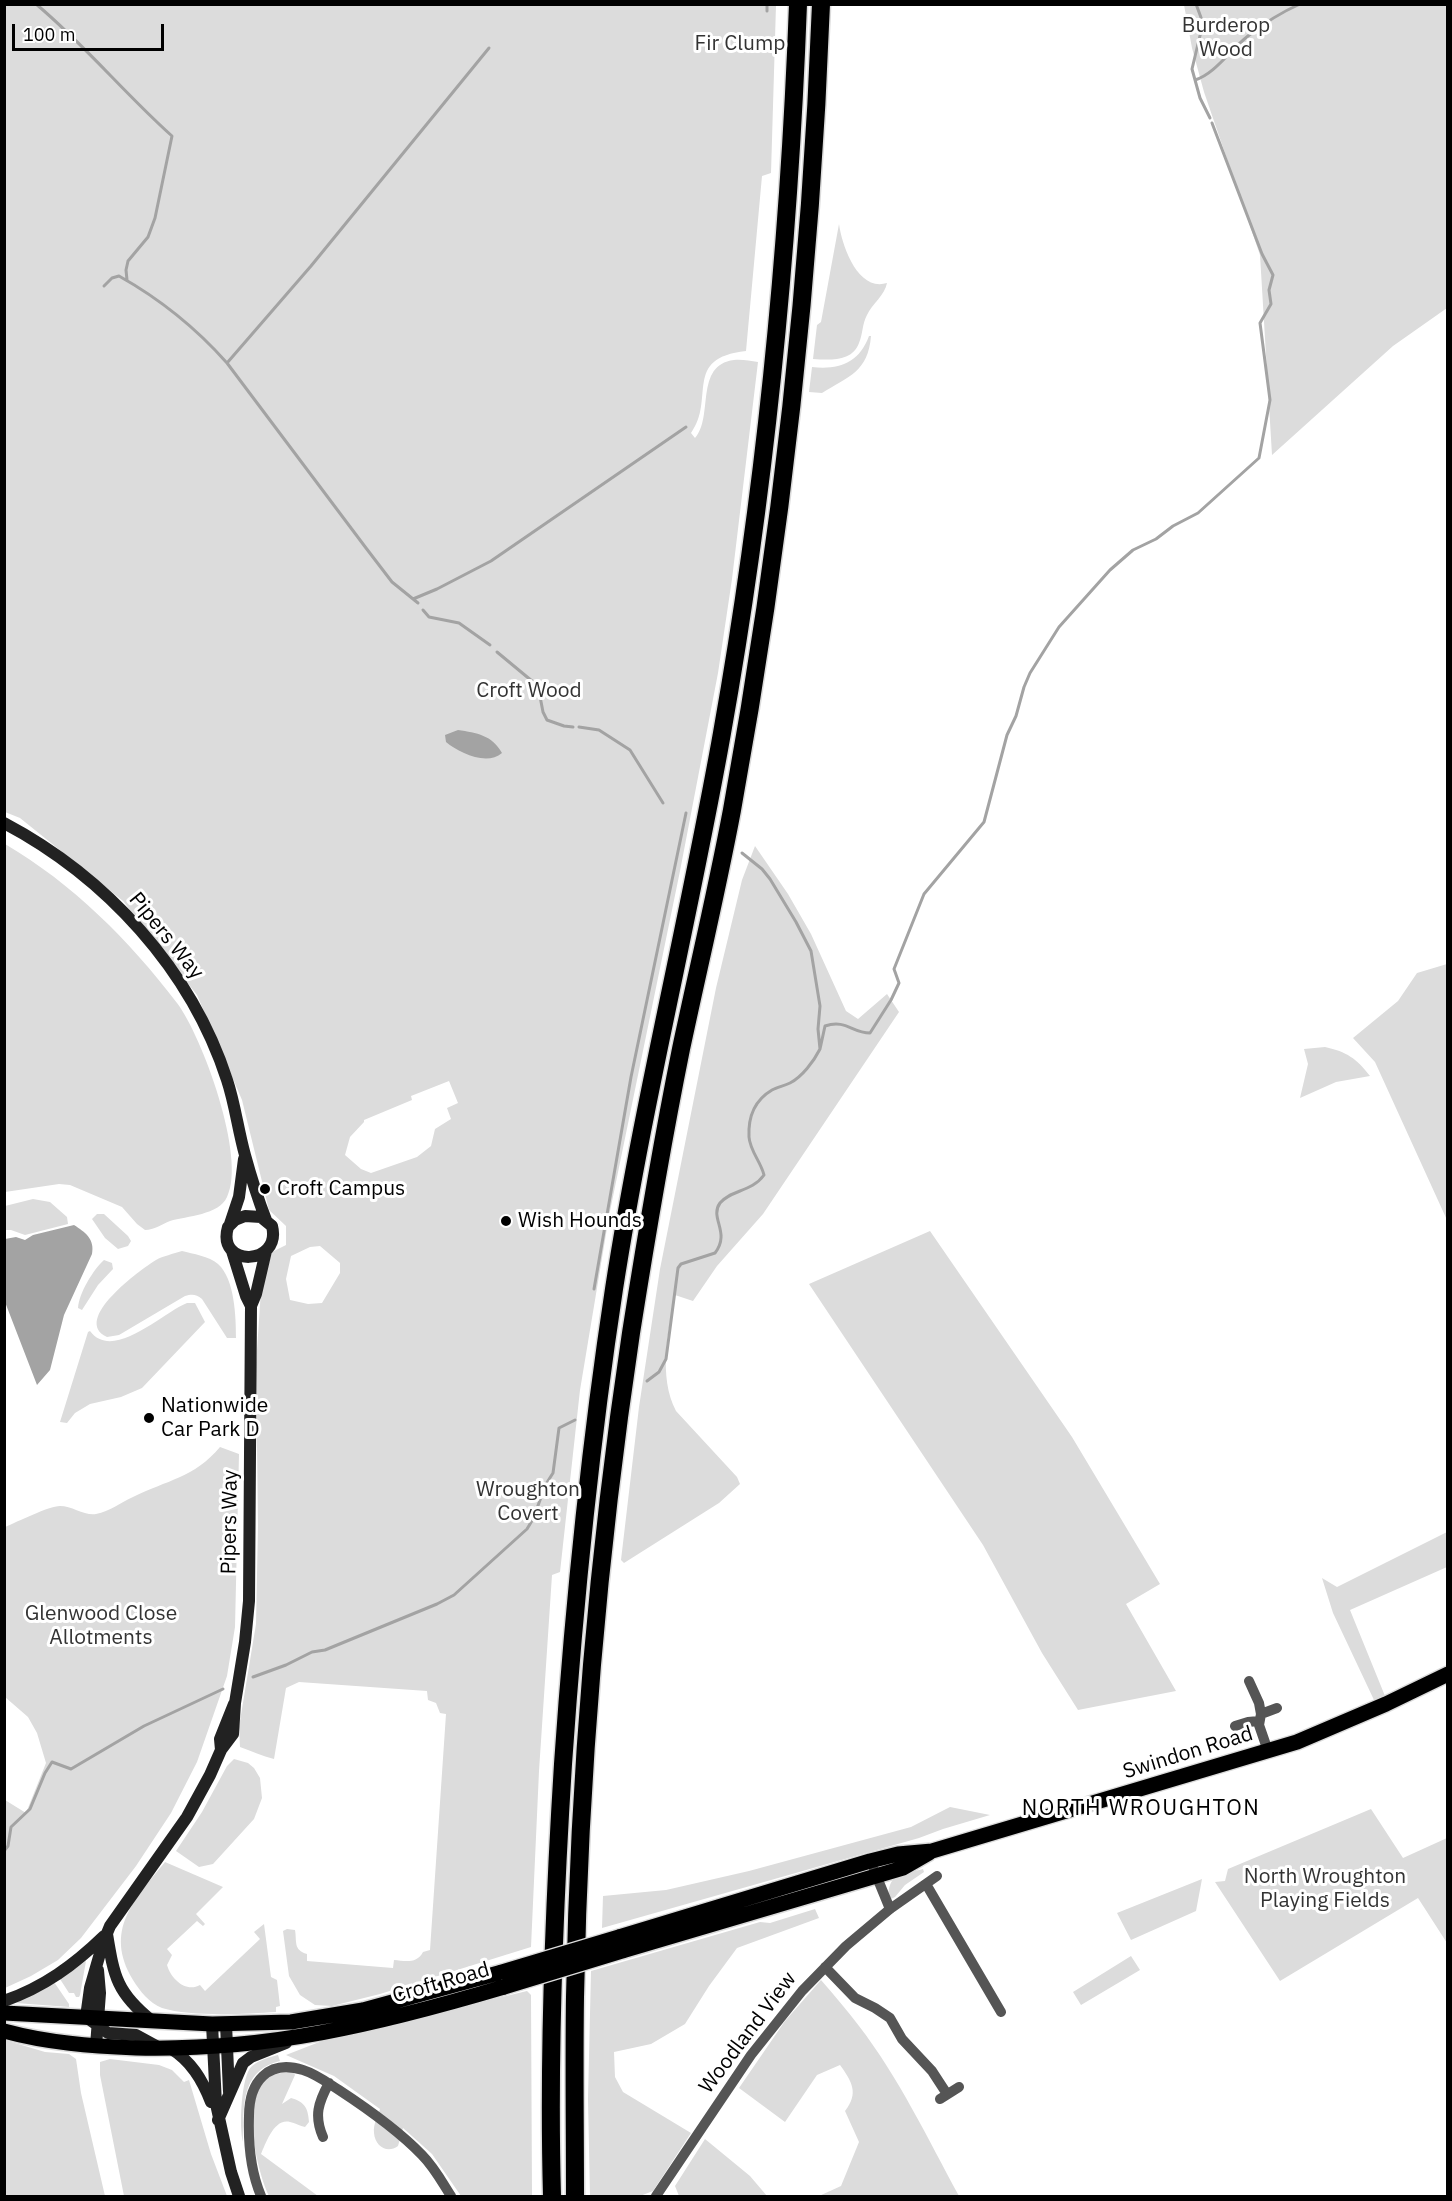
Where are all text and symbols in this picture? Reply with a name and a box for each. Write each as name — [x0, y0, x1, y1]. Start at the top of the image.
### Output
scale bar — [15, 12, 166, 50]
park label: Burderop Wood — [1182, 13, 1270, 63]
text: 100 m — [23, 23, 75, 46]
park label: Fir Clump — [695, 31, 785, 57]
park label: Croft Wood — [476, 678, 582, 704]
street label: Pipers Way — [123, 887, 209, 985]
place label: Croft Campus — [277, 1176, 405, 1202]
marker: Croft Campus — [258, 1182, 272, 1196]
place label: Wish Hounds — [518, 1208, 642, 1234]
marker: Wish Hounds — [499, 1214, 513, 1228]
place label: Nationwide Car Park D — [161, 1393, 268, 1443]
marker: Nationwide Car Park D — [142, 1411, 156, 1425]
street label: Pipers Way — [216, 1469, 244, 1575]
park label: Wroughton Covert — [476, 1477, 580, 1527]
park label: Glenwood Close Allotments — [25, 1601, 177, 1651]
street label: Swindon Road — [1120, 1721, 1256, 1785]
district label: NORTH WROUGHTON — [1022, 1796, 1260, 1822]
park label: North Wroughton Playing Fields — [1244, 1864, 1406, 1914]
street label: Croft Road — [390, 1957, 492, 2009]
street label: Woodland View — [694, 1967, 802, 2099]

